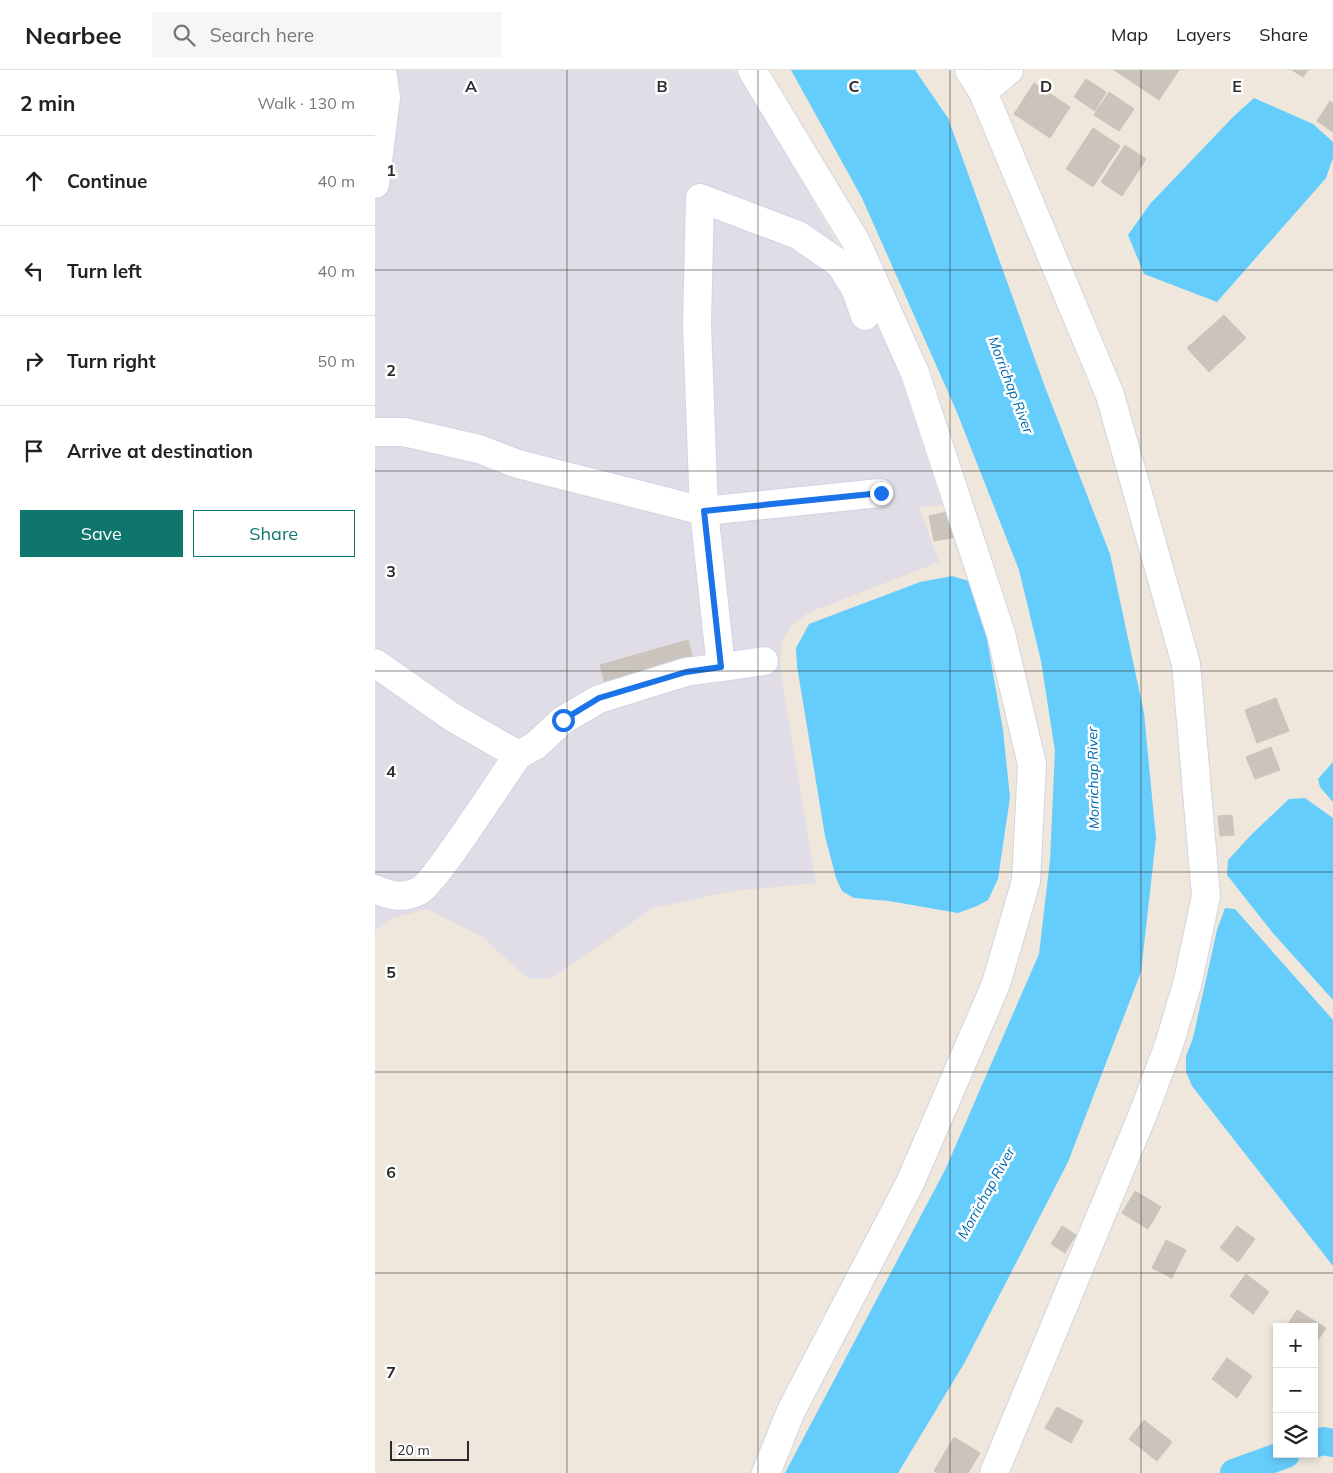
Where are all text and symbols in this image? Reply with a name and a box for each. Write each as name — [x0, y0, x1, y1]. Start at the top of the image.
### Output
search box — [152, 12, 502, 57]
text: Nearbee — [25, 20, 122, 50]
icon: search — [170, 21, 198, 49]
text: Search here — [210, 23, 314, 47]
text: Map — [1111, 23, 1148, 46]
text: Layers — [1176, 23, 1231, 46]
text: Share — [1259, 23, 1308, 46]
text: A — [465, 76, 477, 96]
text: B — [656, 76, 668, 96]
text: C — [849, 76, 860, 96]
text: D — [1040, 76, 1052, 96]
text: E — [1232, 76, 1242, 96]
text: 2 min — [20, 90, 75, 116]
text: Walk · 130 m — [257, 93, 355, 113]
text: 1 — [386, 160, 396, 180]
icon: ahead — [20, 167, 48, 195]
text: Continue — [67, 169, 147, 193]
text: 40 m — [318, 171, 355, 191]
icon: left — [20, 257, 48, 285]
text: Turn left — [67, 259, 142, 283]
text: 40 m — [318, 261, 355, 281]
water label: Morrichap River — [984, 334, 1038, 437]
icon: right — [20, 347, 48, 375]
text: Turn right — [67, 349, 156, 373]
text: 50 m — [318, 351, 355, 371]
text: 2 — [386, 360, 396, 380]
icon: arrive — [20, 437, 48, 465]
text: Arrive at destination — [67, 439, 253, 463]
route end — [870, 482, 893, 505]
button: Save — [20, 510, 183, 557]
button: Share — [193, 510, 355, 557]
text: 3 — [386, 561, 396, 581]
route start — [552, 709, 575, 732]
water label: Morrichap River — [1083, 726, 1103, 829]
text: 4 — [386, 761, 396, 781]
text: 5 — [386, 962, 396, 982]
water label: Morrichap River — [953, 1143, 1019, 1242]
text: 6 — [386, 1162, 396, 1182]
map controls — [1273, 1323, 1318, 1458]
button: + — [1273, 1323, 1318, 1368]
text: 7 — [386, 1362, 396, 1382]
button: − — [1273, 1368, 1318, 1413]
button: layers — [1273, 1413, 1318, 1458]
scale bar — [390, 1438, 469, 1461]
text: 20 m — [397, 1441, 430, 1459]

